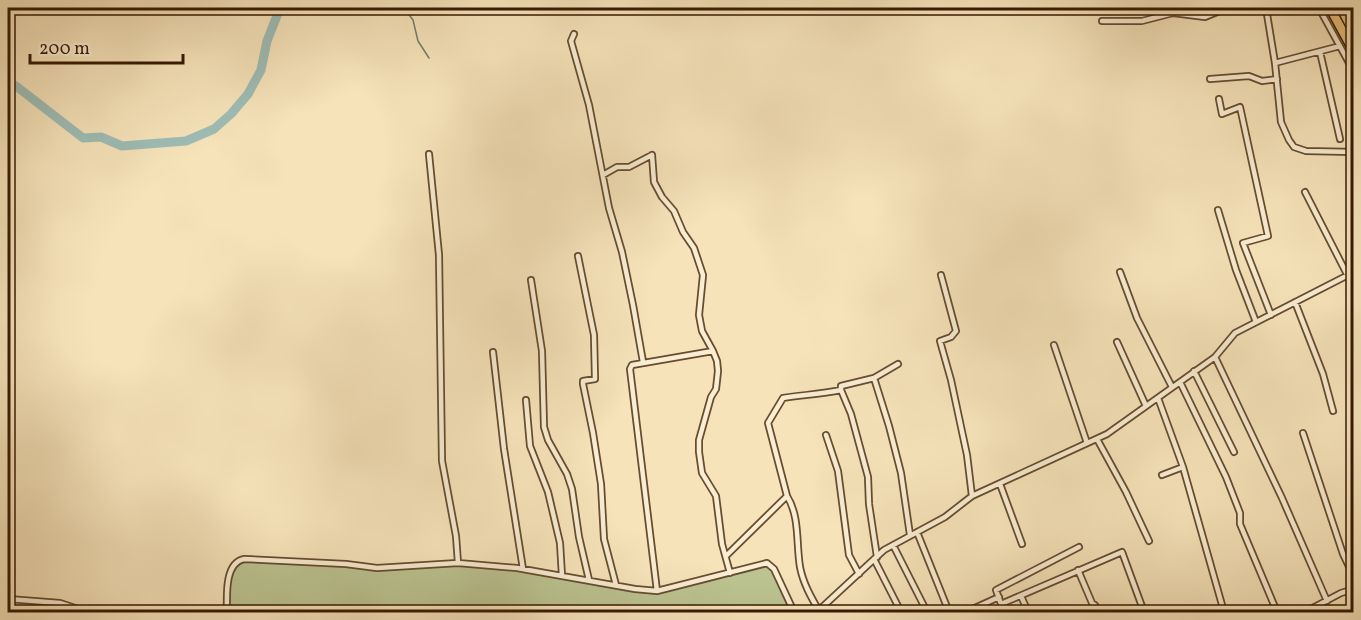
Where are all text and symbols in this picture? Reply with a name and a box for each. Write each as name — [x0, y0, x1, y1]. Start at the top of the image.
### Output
scale bar — [30, 27, 183, 65]
text: 200 m — [39, 37, 90, 62]

